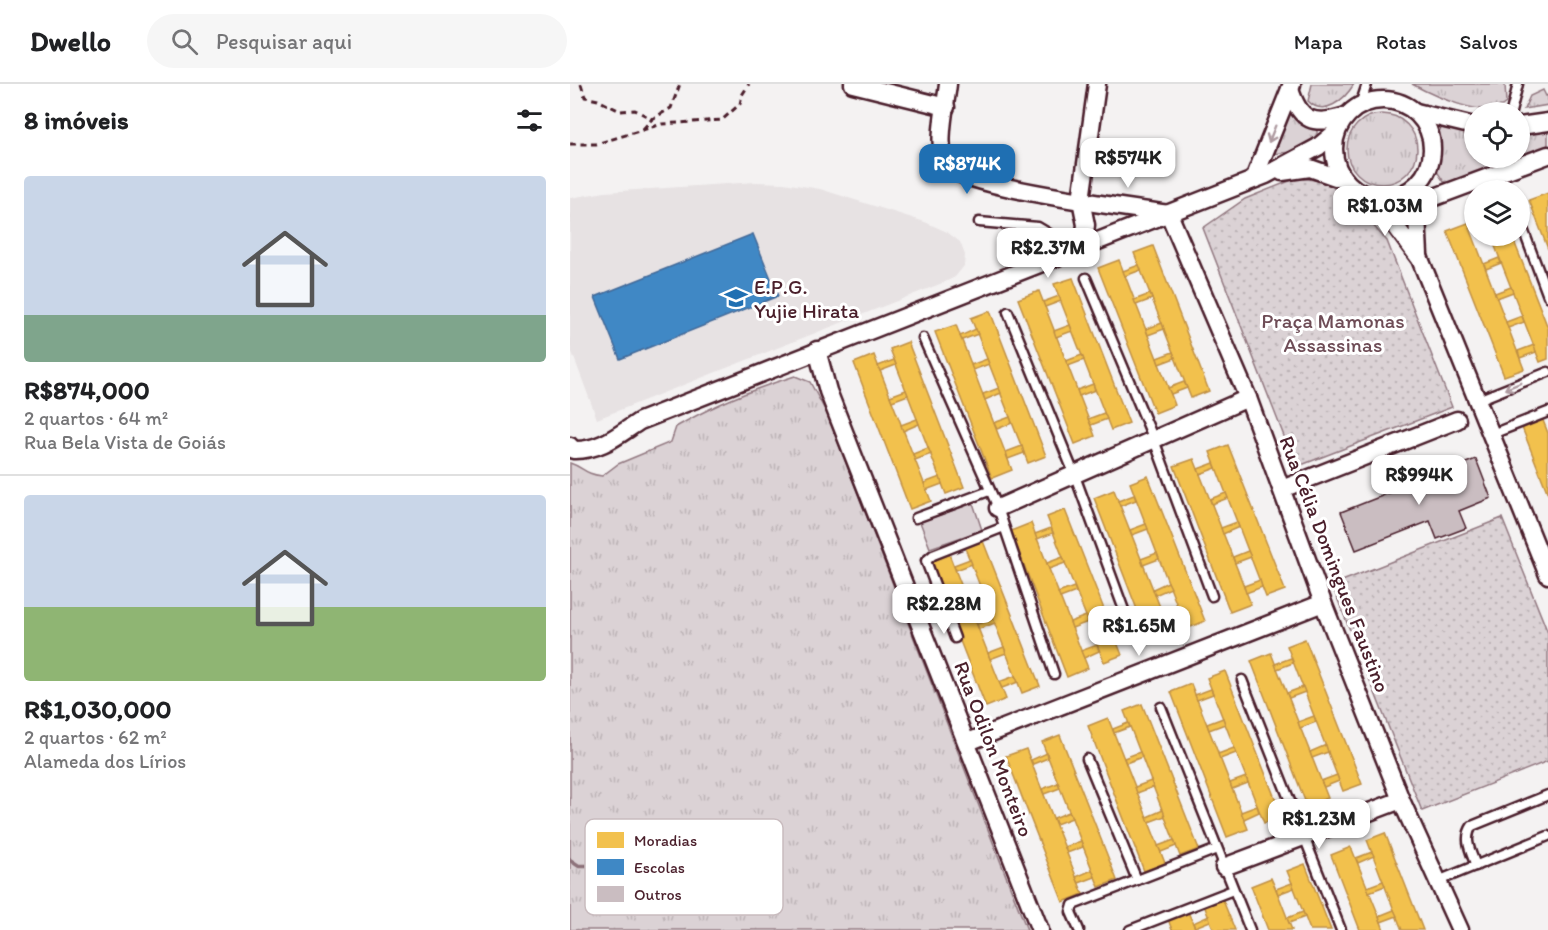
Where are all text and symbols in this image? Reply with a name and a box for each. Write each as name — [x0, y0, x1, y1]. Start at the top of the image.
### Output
search box — [147, 14, 567, 68]
text: Dwello — [30, 24, 111, 58]
icon: search — [168, 25, 201, 58]
text: Pesquisar aqui — [216, 28, 352, 55]
text: Mapa — [1294, 29, 1343, 54]
text: Rotas — [1376, 29, 1426, 54]
text: Salvos — [1459, 29, 1518, 54]
map controls — [1464, 102, 1530, 246]
button: locate — [1464, 102, 1530, 168]
text: 8 imóveis — [24, 104, 129, 136]
icon: filters — [513, 104, 546, 137]
one-way arrow — [1266, 124, 1277, 143]
pin: R$574K — [1079, 138, 1177, 189]
pin: R$874K — [918, 144, 1016, 195]
text: R$574K — [1094, 145, 1162, 169]
text: R$874K — [933, 151, 1001, 175]
button: layers — [1464, 180, 1530, 246]
pin: R$1.03M — [1330, 186, 1440, 237]
text: R$1.03M — [1347, 193, 1423, 217]
icon: home — [231, 215, 339, 323]
pin: R$2.37M — [993, 228, 1103, 279]
text: R$2.37M — [1011, 235, 1085, 259]
place label: E.P.G. Yujie Hirata — [754, 274, 859, 323]
school or university icon: E.P.G. Yujie Hirata — [723, 285, 749, 311]
park label: Praça Mamonas Assassinas — [1261, 308, 1405, 357]
text: R$874,000 — [24, 374, 150, 406]
one-way arrow — [1504, 381, 1523, 392]
text: 2 quartos · 64 m² — [24, 406, 168, 430]
text: Rua Bela Vista de Goiás — [24, 430, 226, 454]
street label: Rua Célia Domingues Faustino — [1274, 432, 1396, 696]
pin: R$994K — [1370, 455, 1468, 506]
text: R$994K — [1385, 462, 1453, 486]
icon: home — [231, 534, 339, 642]
pin: R$2.28M — [889, 584, 999, 635]
text: R$2.28M — [906, 591, 982, 615]
pin: R$1.65M — [1084, 606, 1194, 657]
text: R$1.65M — [1102, 613, 1176, 637]
street label: Rua Odilon Monteiro — [949, 658, 1039, 840]
text: R$1,030,000 — [24, 693, 172, 725]
text: 2 quartos · 62 m² — [24, 725, 167, 749]
text: Alameda dos Lírios — [24, 749, 186, 773]
pin: R$1.23M — [1264, 799, 1374, 850]
text: R$1.23M — [1282, 806, 1356, 830]
legend — [585, 819, 783, 915]
text: Moradias — [634, 831, 697, 850]
text: Escolas — [634, 858, 685, 877]
text: Outros — [634, 885, 682, 904]

